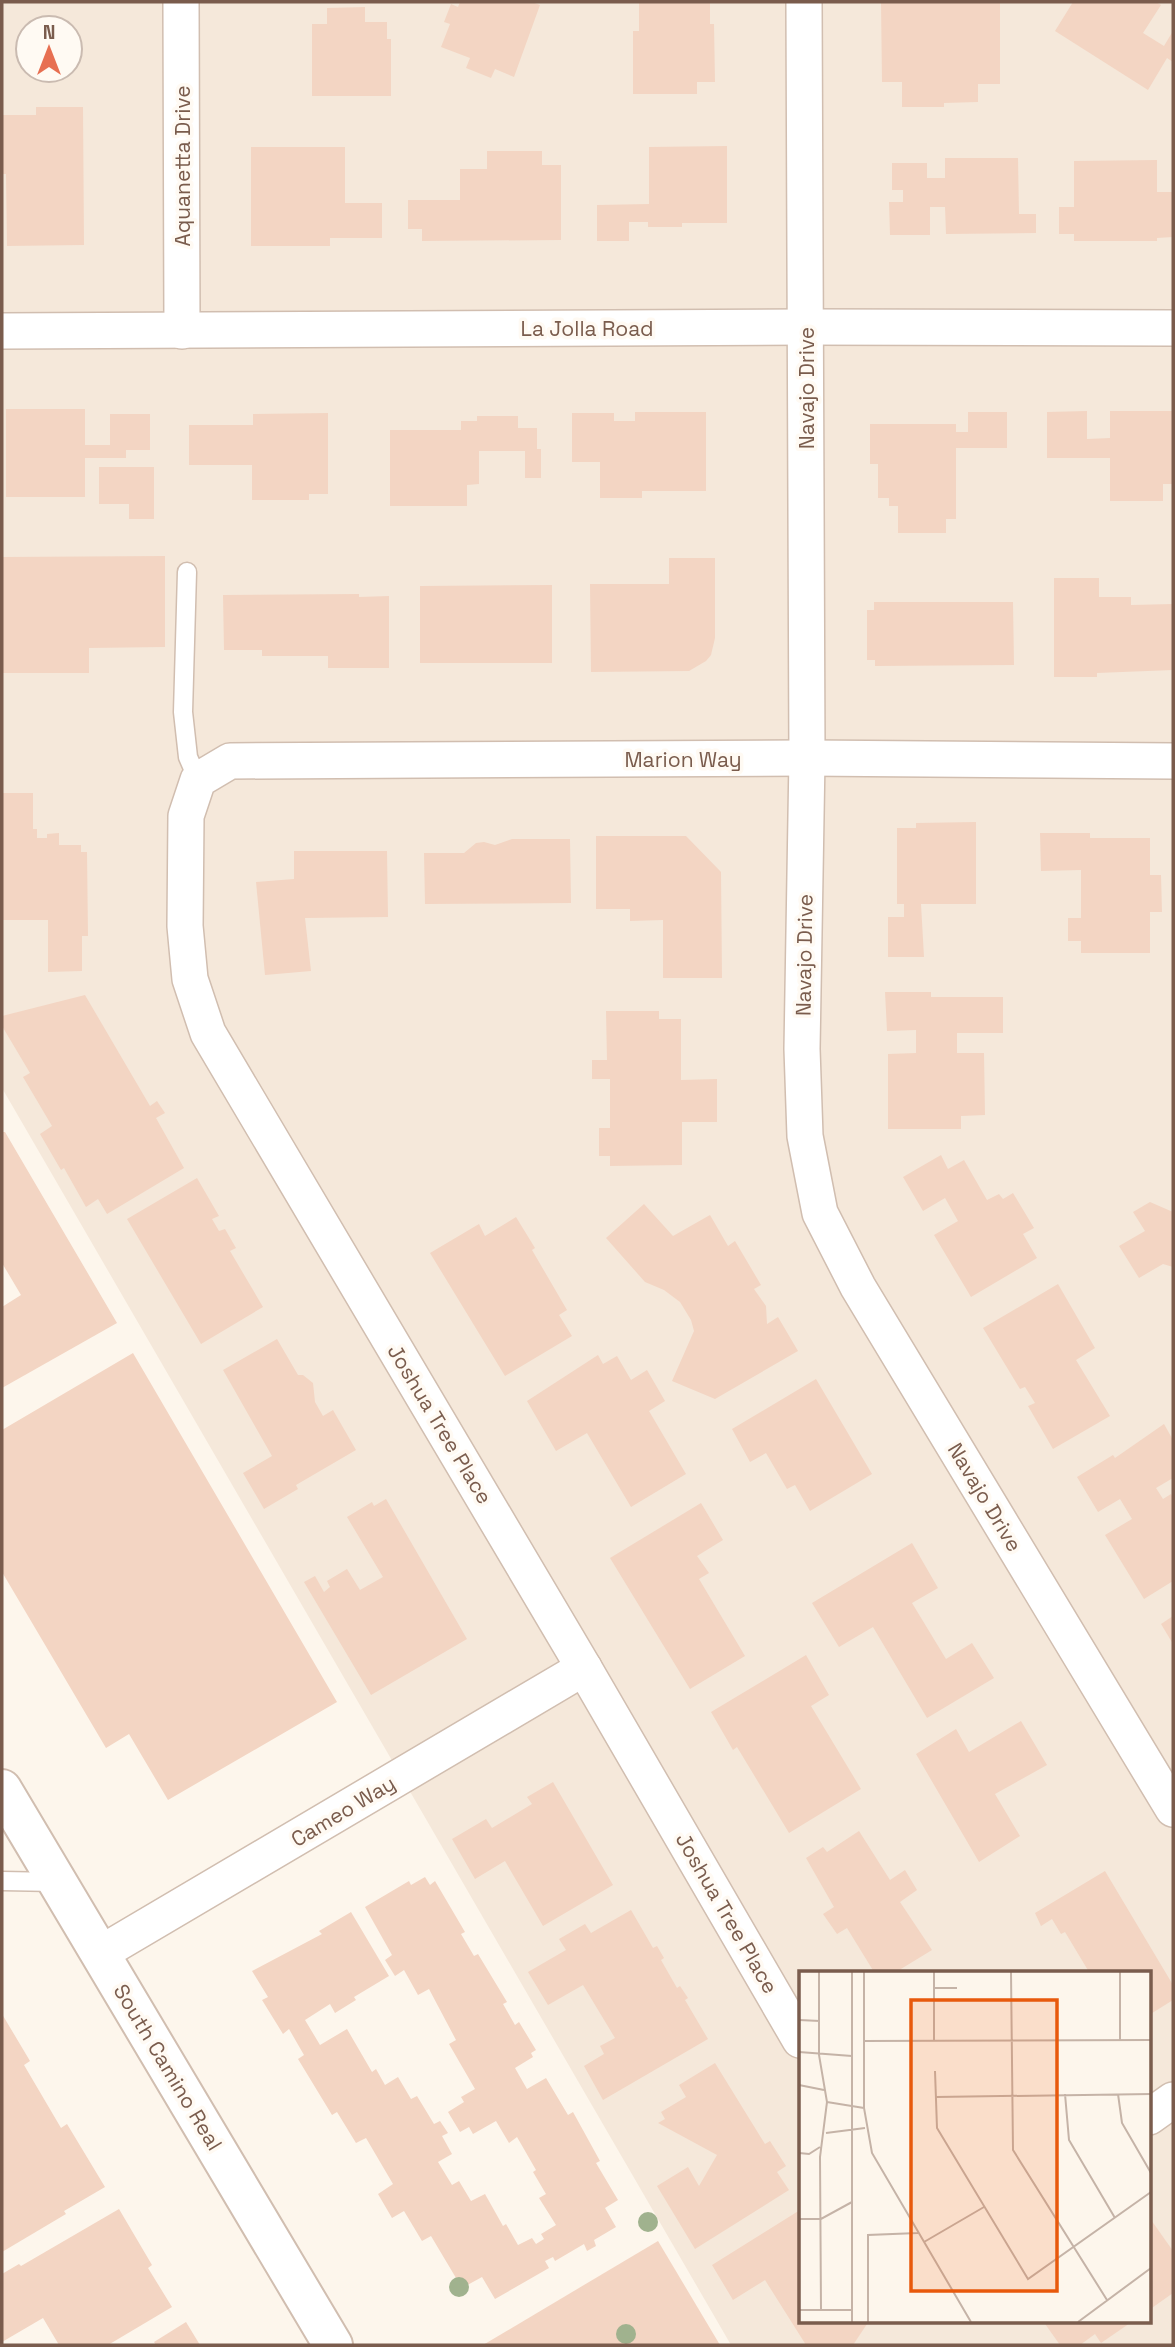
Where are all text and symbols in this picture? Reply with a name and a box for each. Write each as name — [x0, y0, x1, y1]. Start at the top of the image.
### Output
north arrow — [14, 14, 84, 84]
text: N — [43, 20, 55, 45]
street label: Aquanetta Drive — [169, 85, 196, 247]
street label: La Jolla Road — [520, 315, 654, 342]
street label: Navajo Drive — [793, 327, 820, 449]
street label: Marion Way — [624, 746, 742, 773]
street label: Navajo Drive — [789, 894, 819, 1016]
street label: Joshua Tree Place — [382, 1339, 498, 1509]
street label: Navajo Drive — [942, 1438, 1028, 1556]
street label: Cameo Way — [286, 1769, 400, 1853]
street label: Joshua Tree Place — [670, 1828, 784, 1998]
inset map — [799, 1971, 1150, 2322]
street label: South Camino Real — [108, 1979, 228, 2155]

